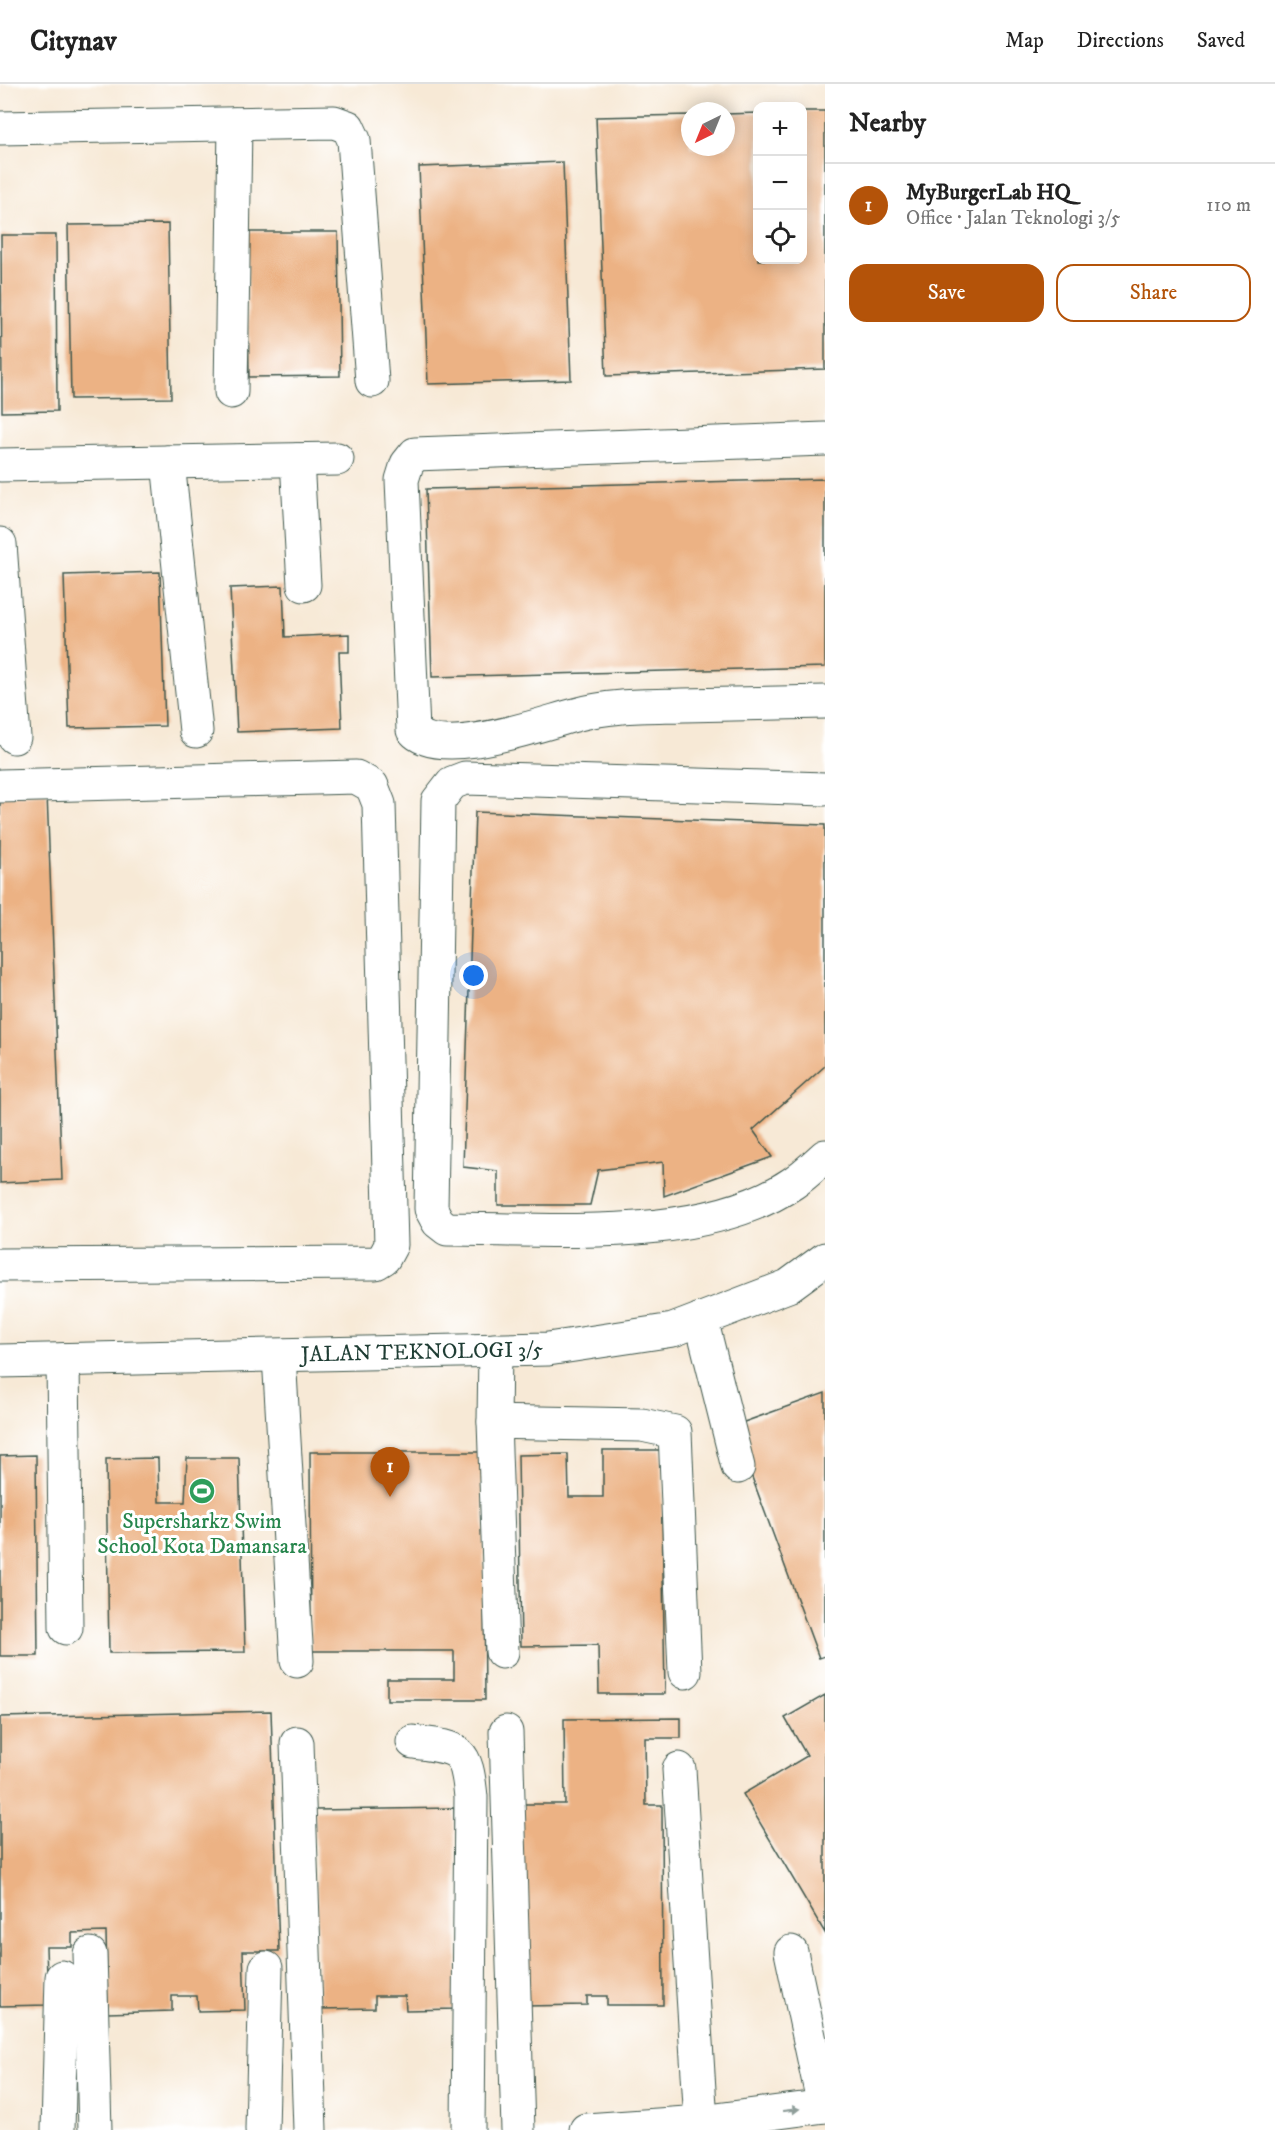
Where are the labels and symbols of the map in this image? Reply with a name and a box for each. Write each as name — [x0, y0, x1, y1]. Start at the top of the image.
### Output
north arrow — [681, 102, 735, 156]
your location — [459, 961, 488, 990]
street label: JALAN TEKNOLOGI 3/5 — [299, 1336, 543, 1368]
pin: 1 — [370, 1448, 410, 1497]
sports icon: Supersharkz Swim School Kota Damansara — [187, 1476, 217, 1506]
place label: Supersharkz Swim School Kota Damansara — [97, 1508, 307, 1560]
one-way arrow — [781, 2106, 800, 2115]

